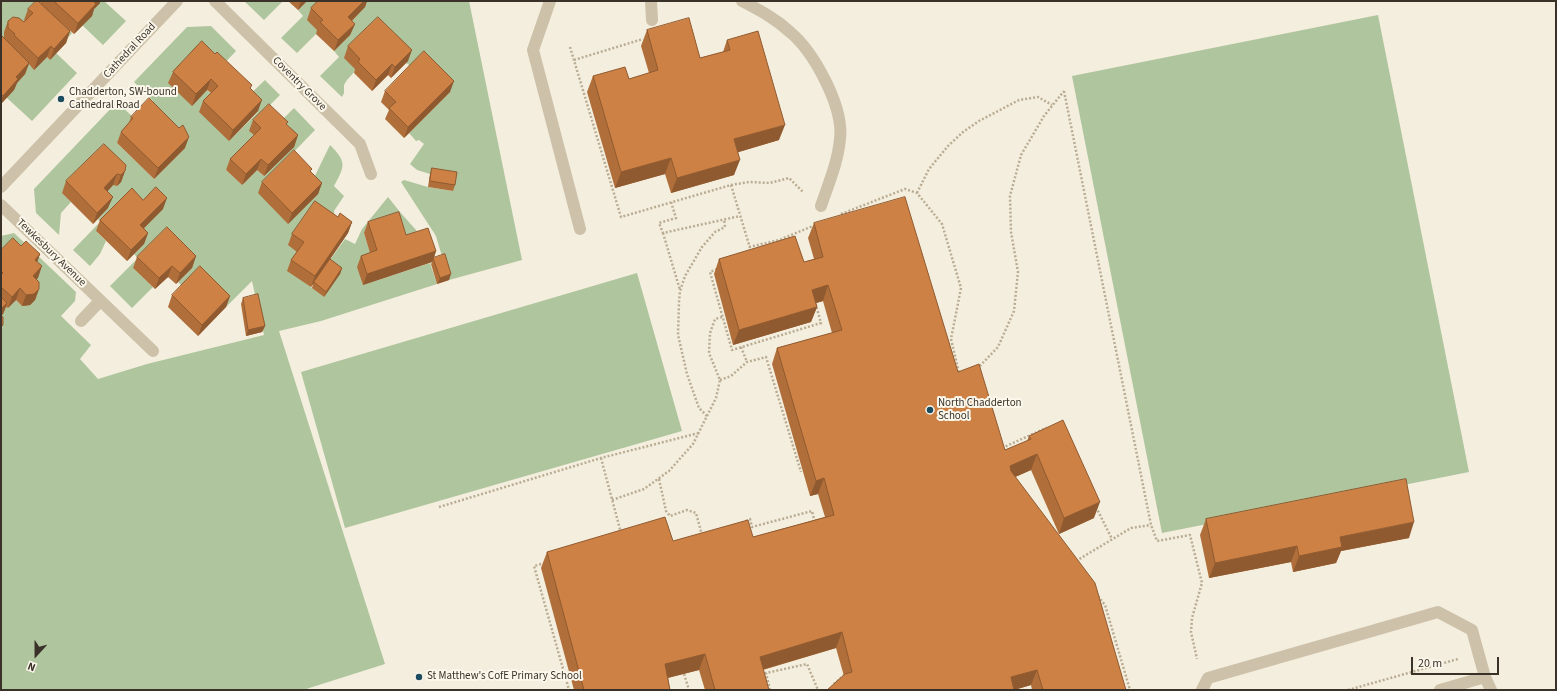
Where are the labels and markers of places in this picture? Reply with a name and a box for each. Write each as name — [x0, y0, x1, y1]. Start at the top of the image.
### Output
place label: Chadderton, SW-bound Cathedral Road — [69, 86, 177, 112]
marker: Chadderton, SW-bound Cathedral Road — [56, 94, 66, 104]
place label: North Chadderton School — [938, 397, 1022, 423]
marker: North Chadderton School — [925, 405, 935, 415]
place label: St Matthew's CofE Primary School — [427, 670, 582, 684]
marker: St Matthew's CofE Primary School — [414, 672, 424, 682]

